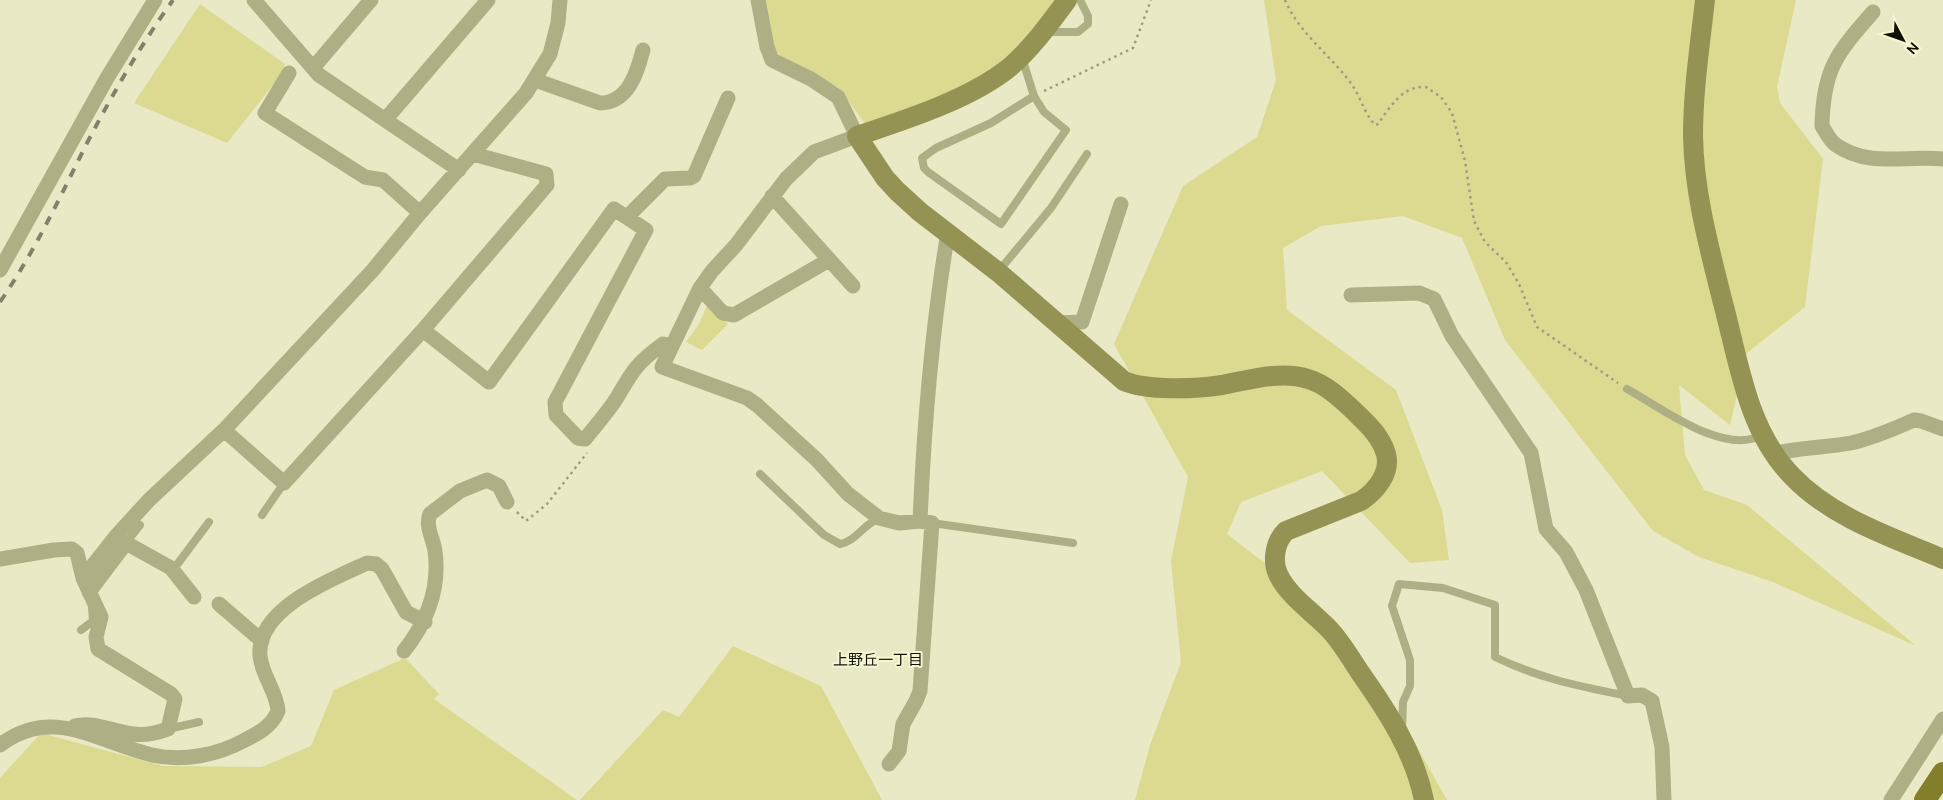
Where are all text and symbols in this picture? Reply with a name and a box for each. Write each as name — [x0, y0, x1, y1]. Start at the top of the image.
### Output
north arrow — [1878, 15, 1928, 65]
text: N — [1903, 39, 1922, 58]
district label: 上野丘一丁目 — [833, 651, 923, 668]

